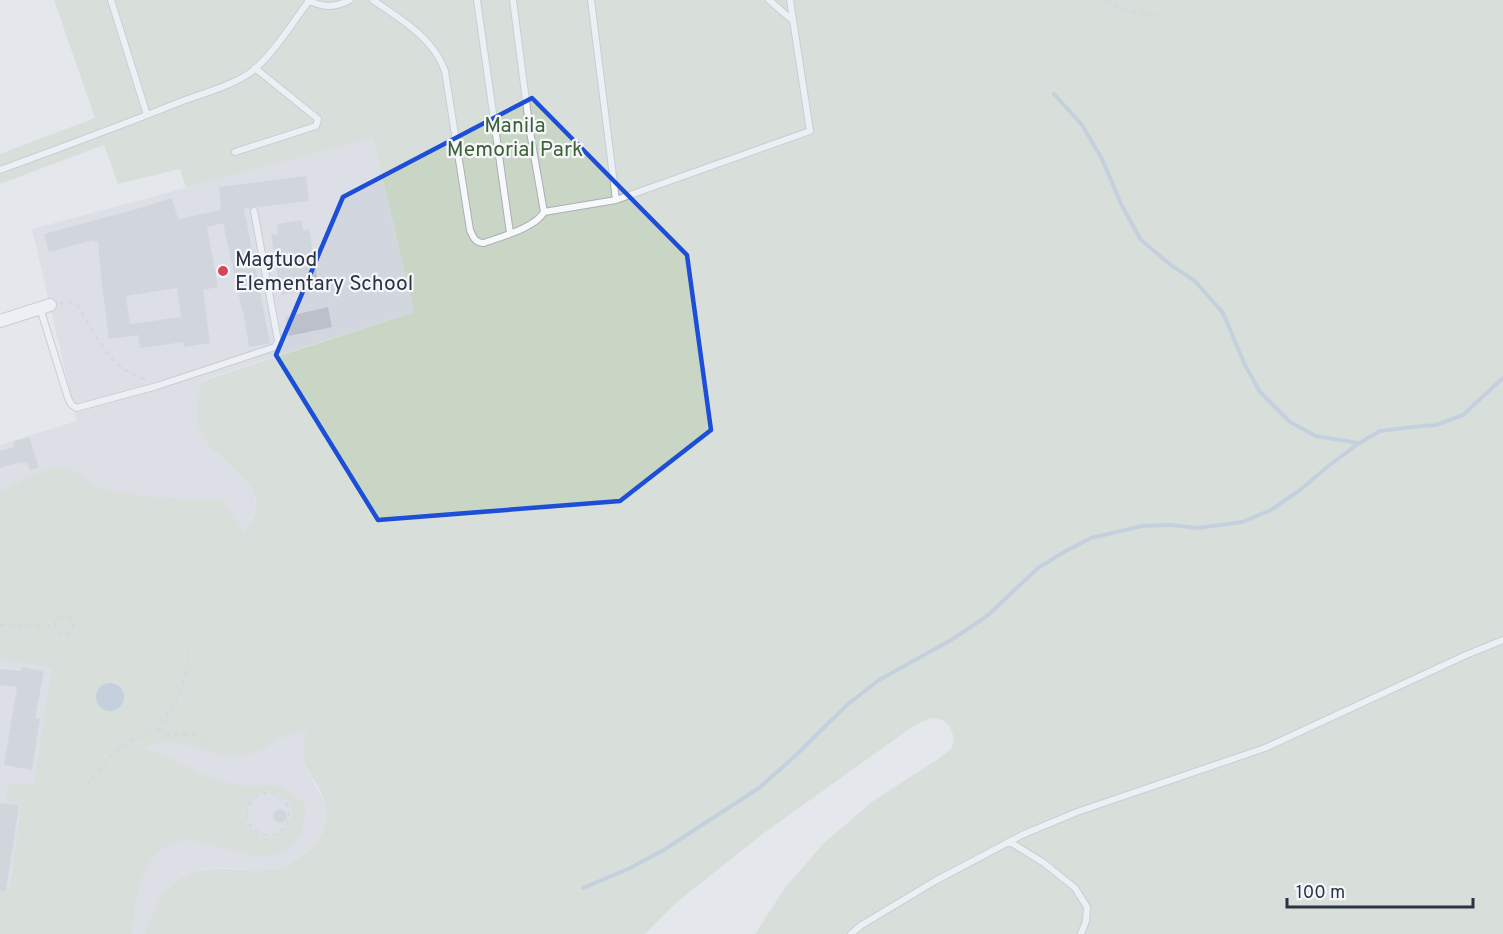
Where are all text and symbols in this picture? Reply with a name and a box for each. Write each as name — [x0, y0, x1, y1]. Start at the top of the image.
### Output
park label: Manila Memorial Park — [447, 113, 583, 164]
place label: Magtuod Elementary School — [235, 247, 413, 298]
marker: Magtuod Elementary School — [216, 264, 230, 278]
scale bar — [1287, 871, 1473, 909]
text: 100 m — [1296, 882, 1345, 905]

